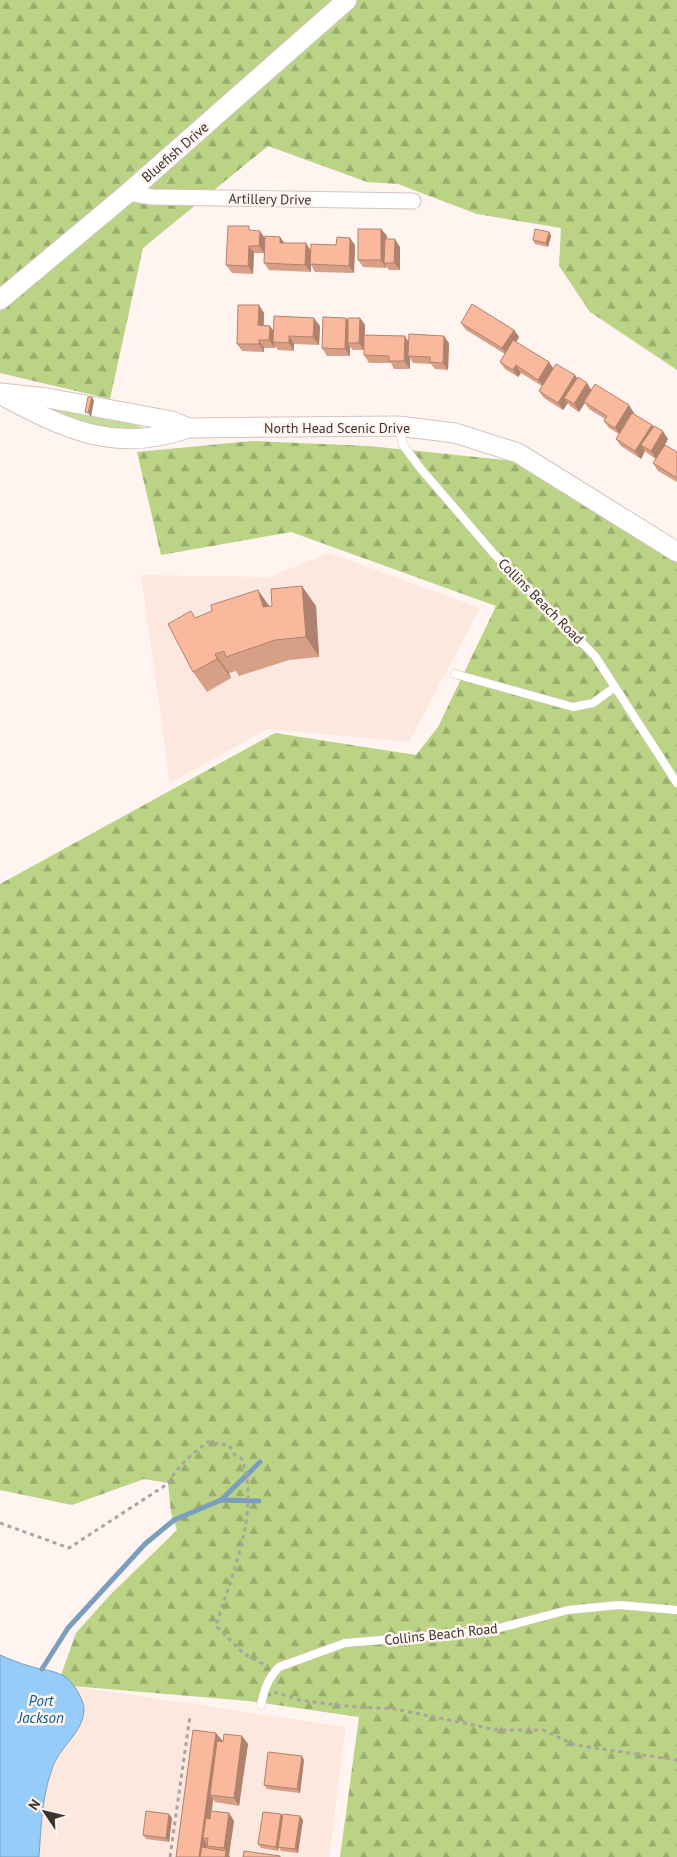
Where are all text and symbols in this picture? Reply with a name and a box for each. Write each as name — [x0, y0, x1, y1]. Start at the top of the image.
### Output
street label: Bluefish Drive — [138, 118, 212, 186]
street label: Artillery Drive — [228, 189, 312, 209]
street label: North Head Scenic Drive — [264, 419, 410, 437]
street label: Collins Beach Road — [494, 554, 588, 648]
street label: Collins Beach Road — [383, 1619, 499, 1649]
water label: Port Jackson — [17, 1691, 64, 1727]
north arrow — [20, 1787, 70, 1837]
text: N — [24, 1796, 44, 1813]

